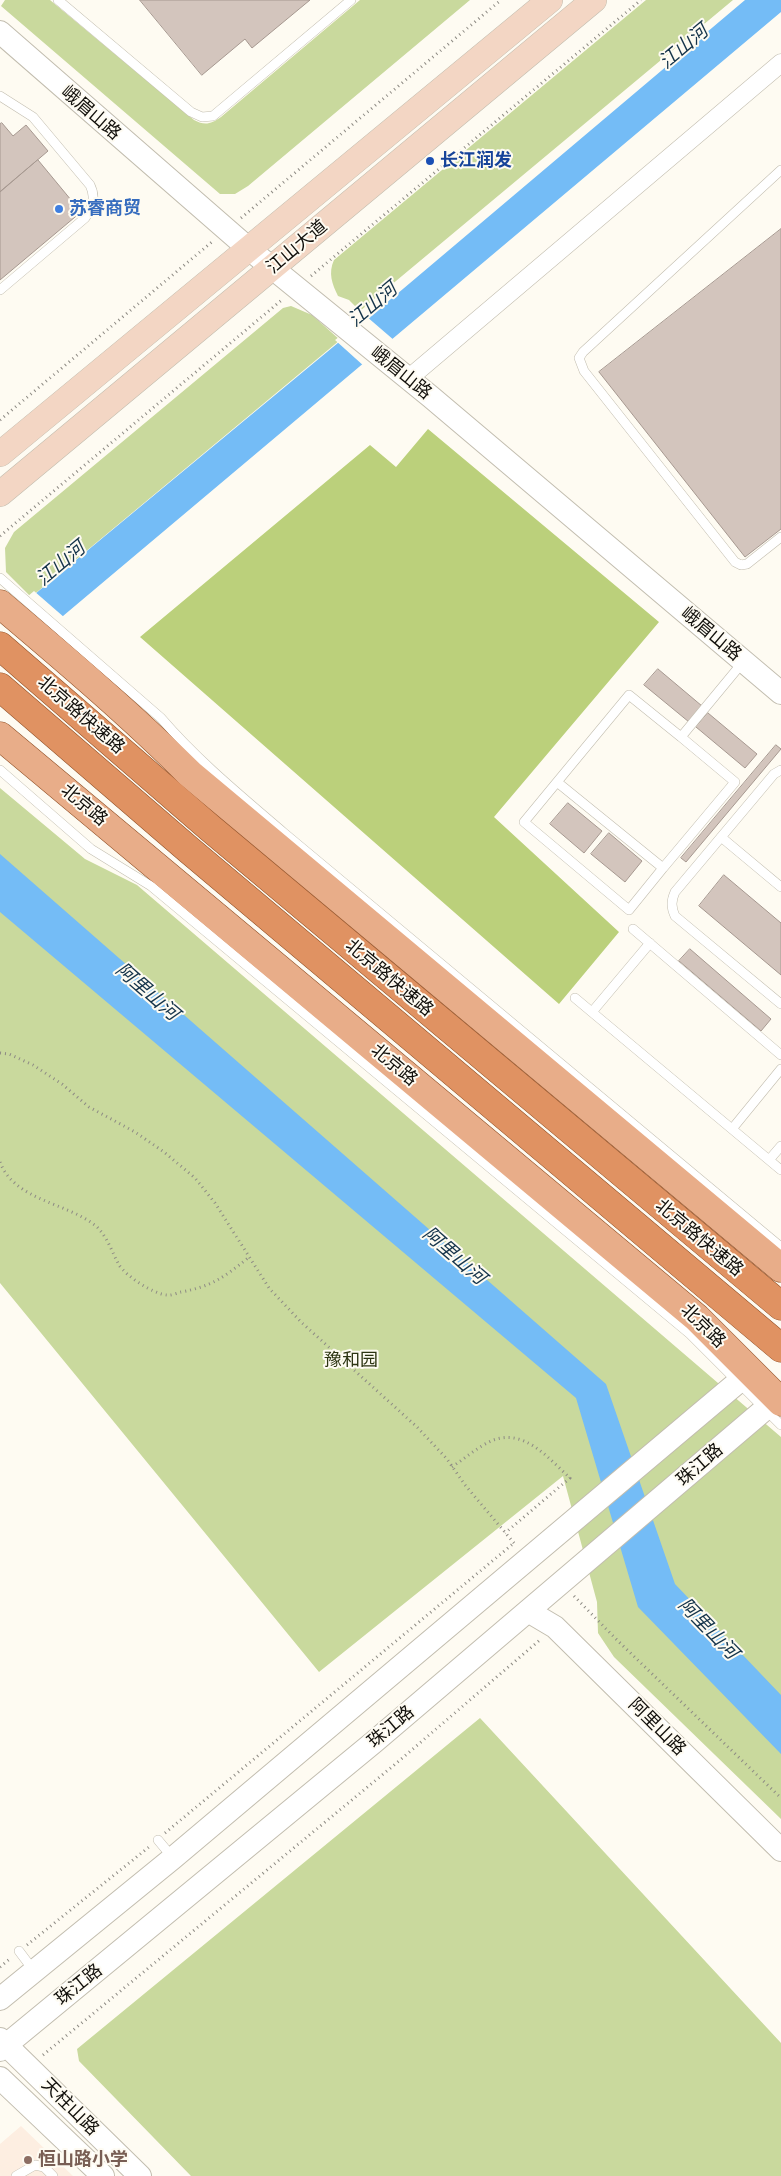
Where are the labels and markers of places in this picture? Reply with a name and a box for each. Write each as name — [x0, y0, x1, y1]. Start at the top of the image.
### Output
place label: 长江润发 — [440, 150, 512, 172]
marker: 长江润发 — [424, 155, 436, 167]
place label: 苏睿商贸 — [69, 198, 141, 220]
marker: 苏睿商贸 — [53, 203, 65, 215]
place label: 恒山路小学 — [38, 2149, 128, 2171]
marker: 恒山路小学 — [22, 2154, 34, 2166]

